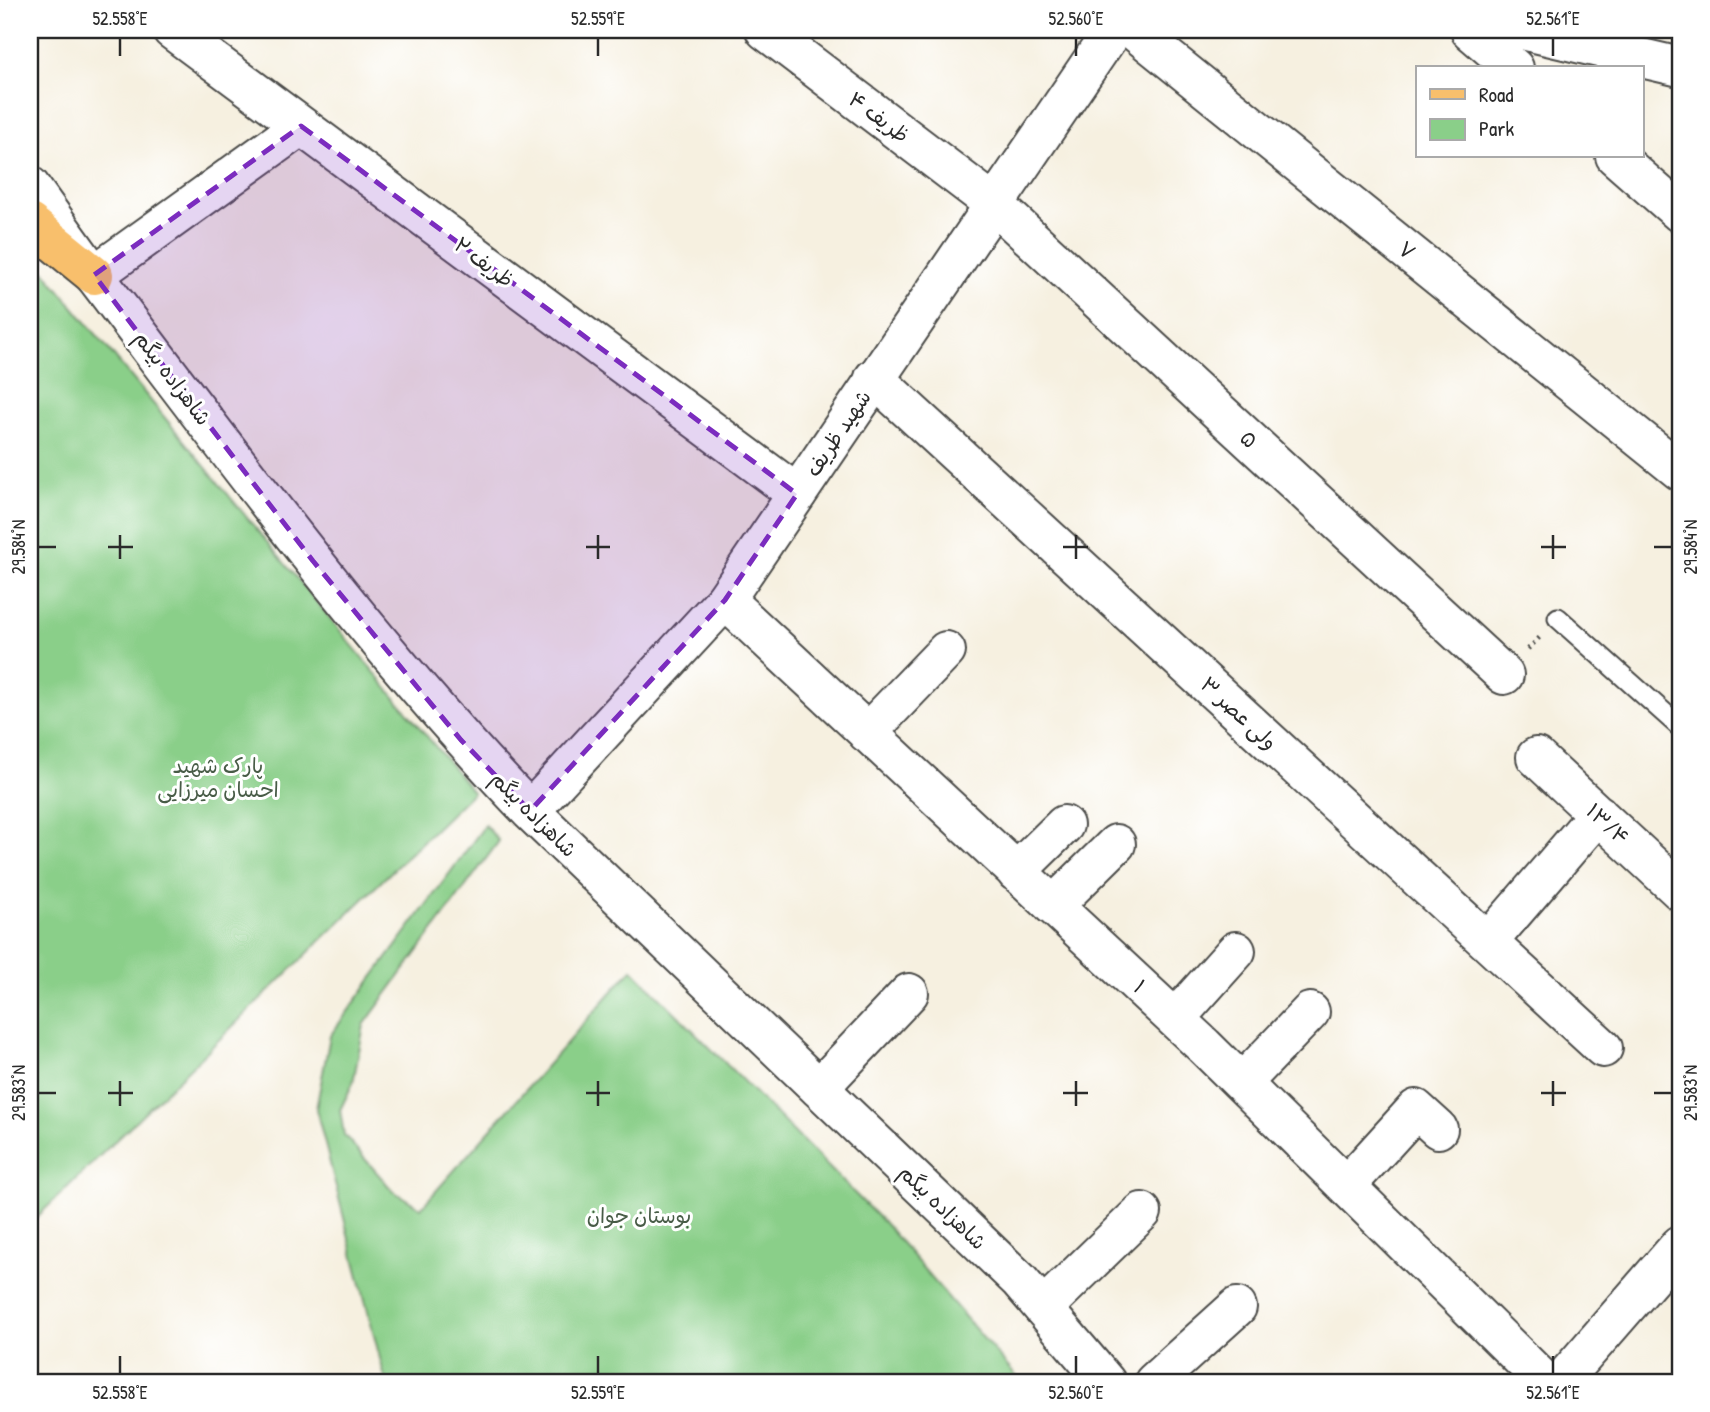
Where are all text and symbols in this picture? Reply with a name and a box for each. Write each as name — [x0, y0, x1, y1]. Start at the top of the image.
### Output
text: 52.558°E — [92, 6, 148, 31]
text: 52.559°E — [571, 6, 625, 31]
text: 52.560°E — [1049, 6, 1103, 31]
text: 52.561°E — [1526, 6, 1580, 31]
legend — [1416, 66, 1644, 158]
text: Road — [1479, 80, 1513, 109]
street label: ظریف ۴ — [843, 85, 915, 149]
text: Park — [1479, 114, 1514, 143]
street label: ظریف ۲ — [448, 230, 520, 294]
street label: ۷ — [1392, 234, 1422, 266]
street label: شاهزاده بیگم — [126, 325, 218, 432]
street label: شهید ظریف — [798, 384, 878, 482]
street label: ۵ — [1234, 423, 1264, 455]
text: 29.584°N — [6, 520, 31, 574]
text: 29.584°N — [1678, 520, 1703, 574]
street label: ولی عصر ۳ — [1194, 670, 1284, 756]
park label: پارک شهید احسان میرزایی — [157, 751, 279, 804]
street label: شاهزاده بیگم — [483, 764, 584, 865]
street label: ۱۳/۴ — [1580, 797, 1636, 851]
street label: ۱ — [1127, 973, 1153, 999]
text: 29.583°N — [6, 1065, 31, 1121]
text: 29.583°N — [1678, 1065, 1703, 1121]
street label: شاهزاده بیگم — [892, 1158, 993, 1257]
park label: بوستان جوان — [587, 1201, 691, 1230]
text: 52.558°E — [92, 1380, 148, 1405]
text: 52.559°E — [571, 1380, 625, 1405]
text: 52.560°E — [1049, 1380, 1103, 1405]
text: 52.561°E — [1526, 1380, 1580, 1405]

